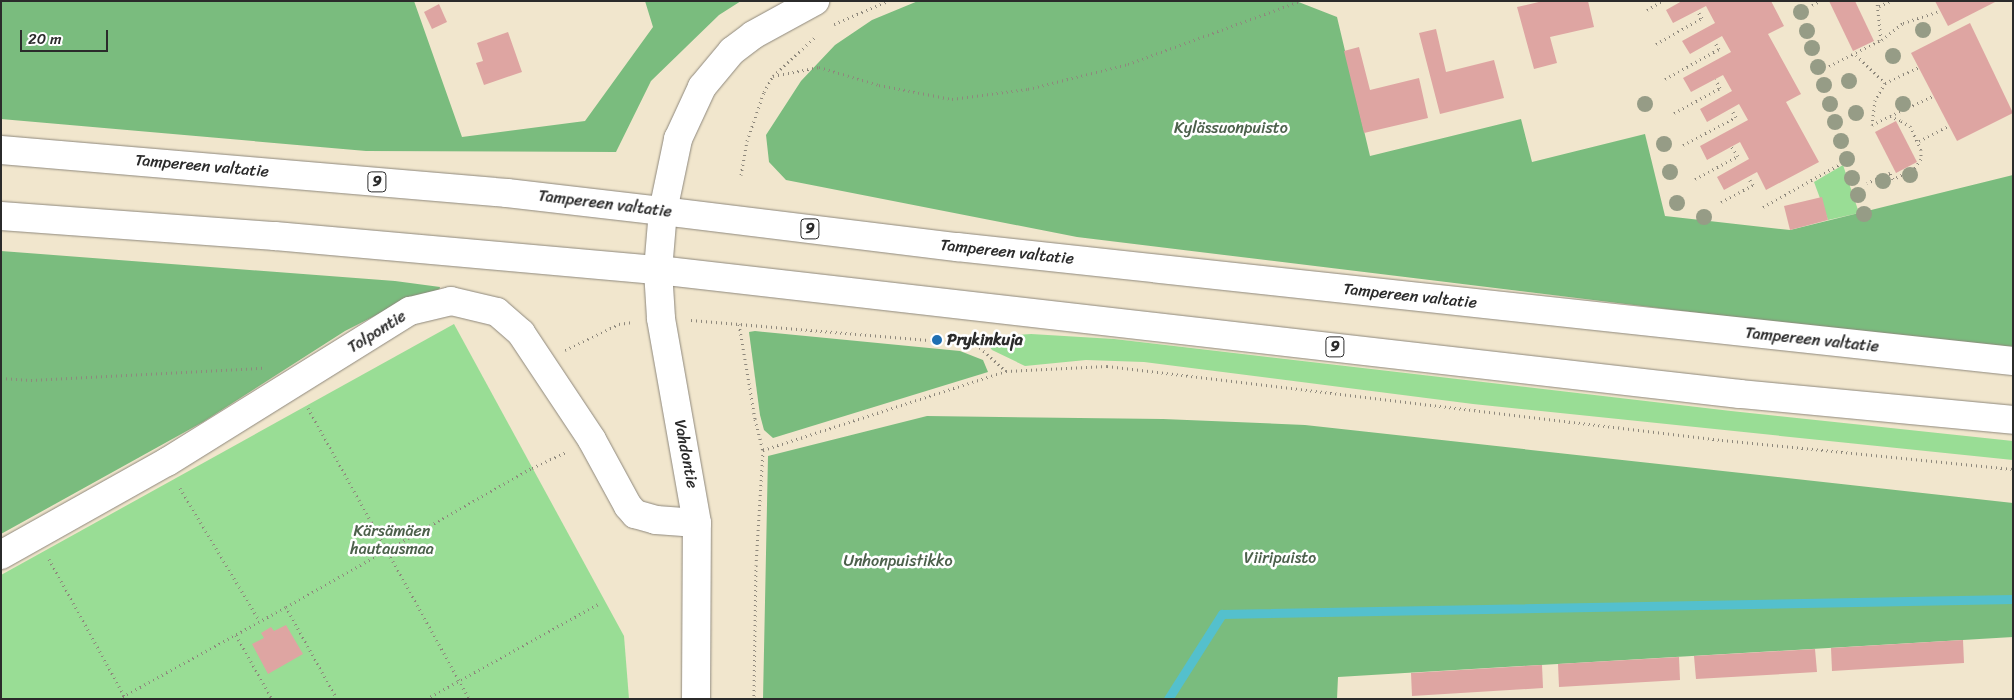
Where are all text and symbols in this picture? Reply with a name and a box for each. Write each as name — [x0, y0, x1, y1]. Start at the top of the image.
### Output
scale bar — [22, 20, 110, 52]
text: 20 m — [28, 26, 62, 52]
park label: Kylässuonpuisto — [1174, 118, 1288, 138]
street label: Tampereen valtatie — [134, 151, 270, 181]
road number: 9 — [367, 170, 387, 194]
street label: Tampereen valtatie — [537, 186, 673, 222]
road number: 9 — [800, 216, 820, 242]
street label: Tampereen valtatie — [939, 235, 1075, 269]
street label: Tampereen valtatie — [1342, 279, 1478, 313]
street label: Tolpontie — [344, 307, 410, 357]
street label: Tampereen valtatie — [1744, 323, 1880, 357]
place label: Prykinkuja — [947, 330, 1023, 350]
marker: Prykinkuja — [931, 334, 943, 346]
road number: 9 — [1325, 334, 1345, 360]
street label: Vahdontie — [670, 418, 702, 490]
park label: Kärsämäen hautausmaa — [350, 521, 434, 559]
park label: Viiripuisto — [1244, 548, 1316, 568]
park label: Unhonpuistikko — [843, 551, 953, 571]

